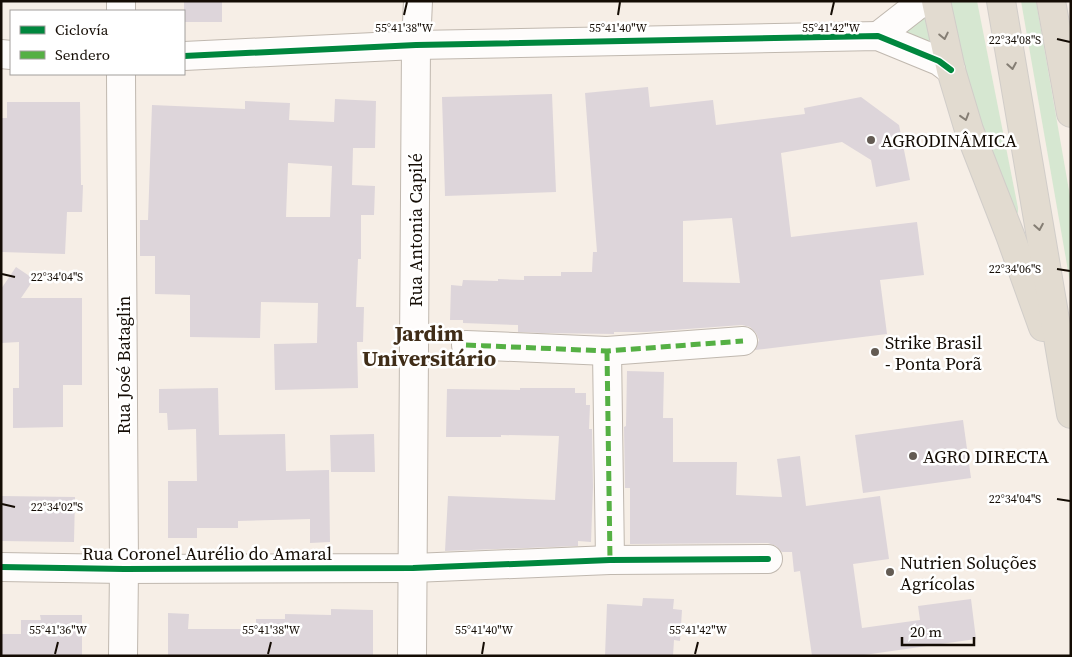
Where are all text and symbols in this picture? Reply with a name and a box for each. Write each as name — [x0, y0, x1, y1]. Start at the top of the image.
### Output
legend — [10, 10, 185, 75]
text: Ciclovía — [55, 19, 109, 40]
text: 55°41'38"W — [375, 20, 433, 36]
text: 55°41'40"W — [589, 20, 647, 36]
text: 55°41'42"W — [802, 20, 860, 36]
one-way arrow — [938, 31, 949, 40]
text: 22°34'08"S — [989, 32, 1041, 48]
text: Sendero — [55, 44, 110, 65]
one-way arrow — [1007, 62, 1017, 71]
one-way arrow — [960, 112, 970, 121]
place label: AGRODINÂMICA — [881, 128, 1017, 153]
marker: AGRODINÂMICA — [865, 134, 877, 146]
street label: Rua Antonia Capilé — [403, 153, 428, 307]
one-way arrow — [1034, 222, 1044, 231]
text: 22°34'06"S — [989, 261, 1041, 277]
text: 22°34'04"S — [31, 269, 83, 285]
street label: Rua José Bataglin — [111, 295, 136, 434]
district label: Jardim Universitário — [362, 318, 496, 373]
place label: Strike Brasil - Ponta Porã — [885, 330, 982, 376]
marker: Strike Brasil - Ponta Porã — [869, 346, 881, 358]
place label: AGRO DIRECTA — [923, 444, 1049, 469]
marker: AGRO DIRECTA — [907, 450, 919, 462]
text: 22°34'04"S — [989, 491, 1041, 507]
text: 22°34'02"S — [31, 499, 83, 515]
street label: Rua Coronel Aurélio do Amaral — [82, 541, 332, 566]
place label: Nutrien Soluções Agrícolas — [900, 550, 1037, 596]
marker: Nutrien Soluções Agrícolas — [884, 566, 896, 578]
scale bar — [902, 614, 974, 646]
text: 20 m — [910, 621, 942, 642]
text: 55°41'36"W — [29, 622, 87, 638]
text: 55°41'38"W — [242, 622, 300, 638]
text: 55°41'40"W — [455, 622, 513, 638]
text: 55°41'42"W — [669, 622, 727, 638]

